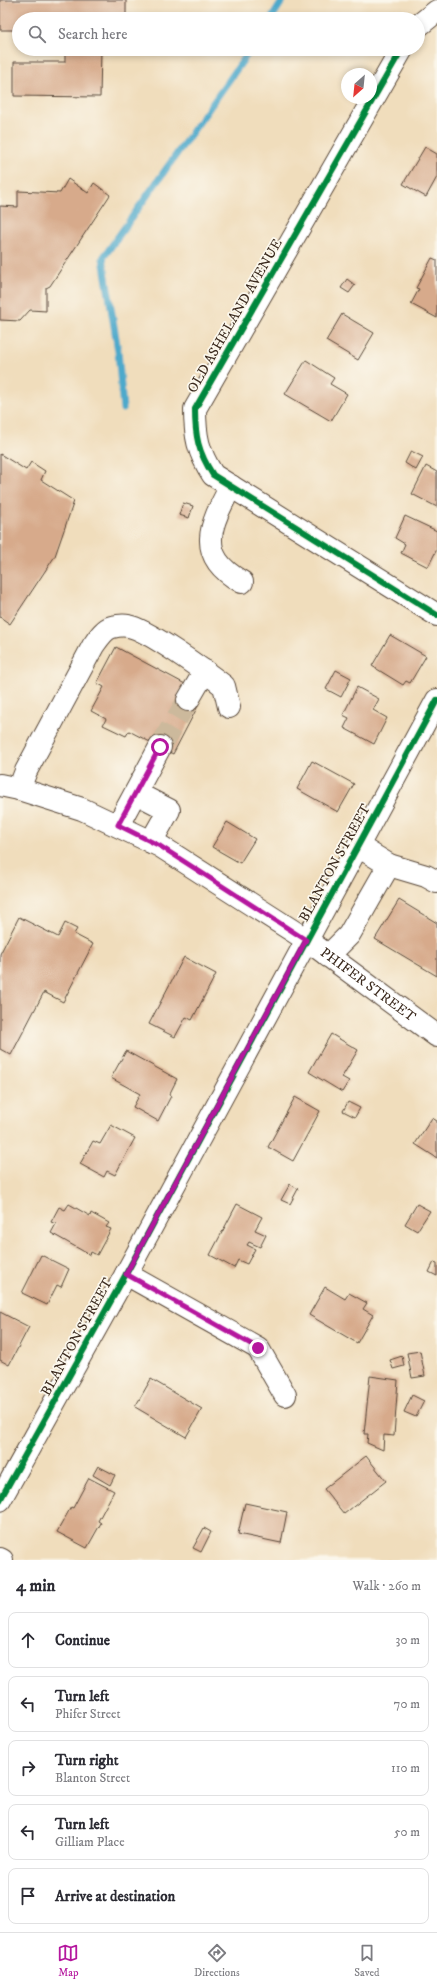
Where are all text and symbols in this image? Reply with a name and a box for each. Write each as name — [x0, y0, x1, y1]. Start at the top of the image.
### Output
search box — [12, 12, 425, 56]
icon: search — [26, 23, 48, 45]
text: Search here — [58, 25, 127, 44]
north arrow — [341, 68, 377, 104]
street label: OLD ASHELAND AVENUE — [183, 236, 287, 396]
route start — [151, 738, 169, 756]
street label: BLANTON STREET — [295, 801, 375, 925]
street label: PHIFER STREET — [317, 944, 419, 1026]
street label: BLANTON STREET — [37, 1275, 117, 1399]
route end — [249, 1339, 267, 1357]
text: 4 min — [16, 1575, 55, 1597]
text: Walk · 260 m — [353, 1578, 421, 1594]
icon: ahead — [17, 1629, 39, 1651]
text: Continue — [55, 1631, 110, 1650]
text: 30 m — [396, 1632, 420, 1648]
text: Turn left — [55, 1687, 109, 1706]
icon: left — [17, 1693, 39, 1715]
text: 70 m — [394, 1696, 420, 1712]
text: Phifer Street — [55, 1706, 121, 1722]
text: Turn right — [55, 1751, 118, 1770]
icon: right — [17, 1757, 39, 1779]
text: 110 m — [391, 1760, 420, 1776]
text: Blanton Street — [55, 1770, 130, 1786]
text: Turn left — [55, 1815, 109, 1834]
icon: left — [17, 1821, 39, 1843]
text: 50 m — [394, 1824, 420, 1840]
text: Gilliam Place — [55, 1834, 125, 1850]
icon: arrive — [17, 1885, 39, 1907]
text: Arrive at destination — [55, 1887, 175, 1906]
tab: Map — [57, 1942, 79, 1980]
tab: Directions — [194, 1942, 240, 1980]
tab: Saved — [354, 1942, 380, 1980]

